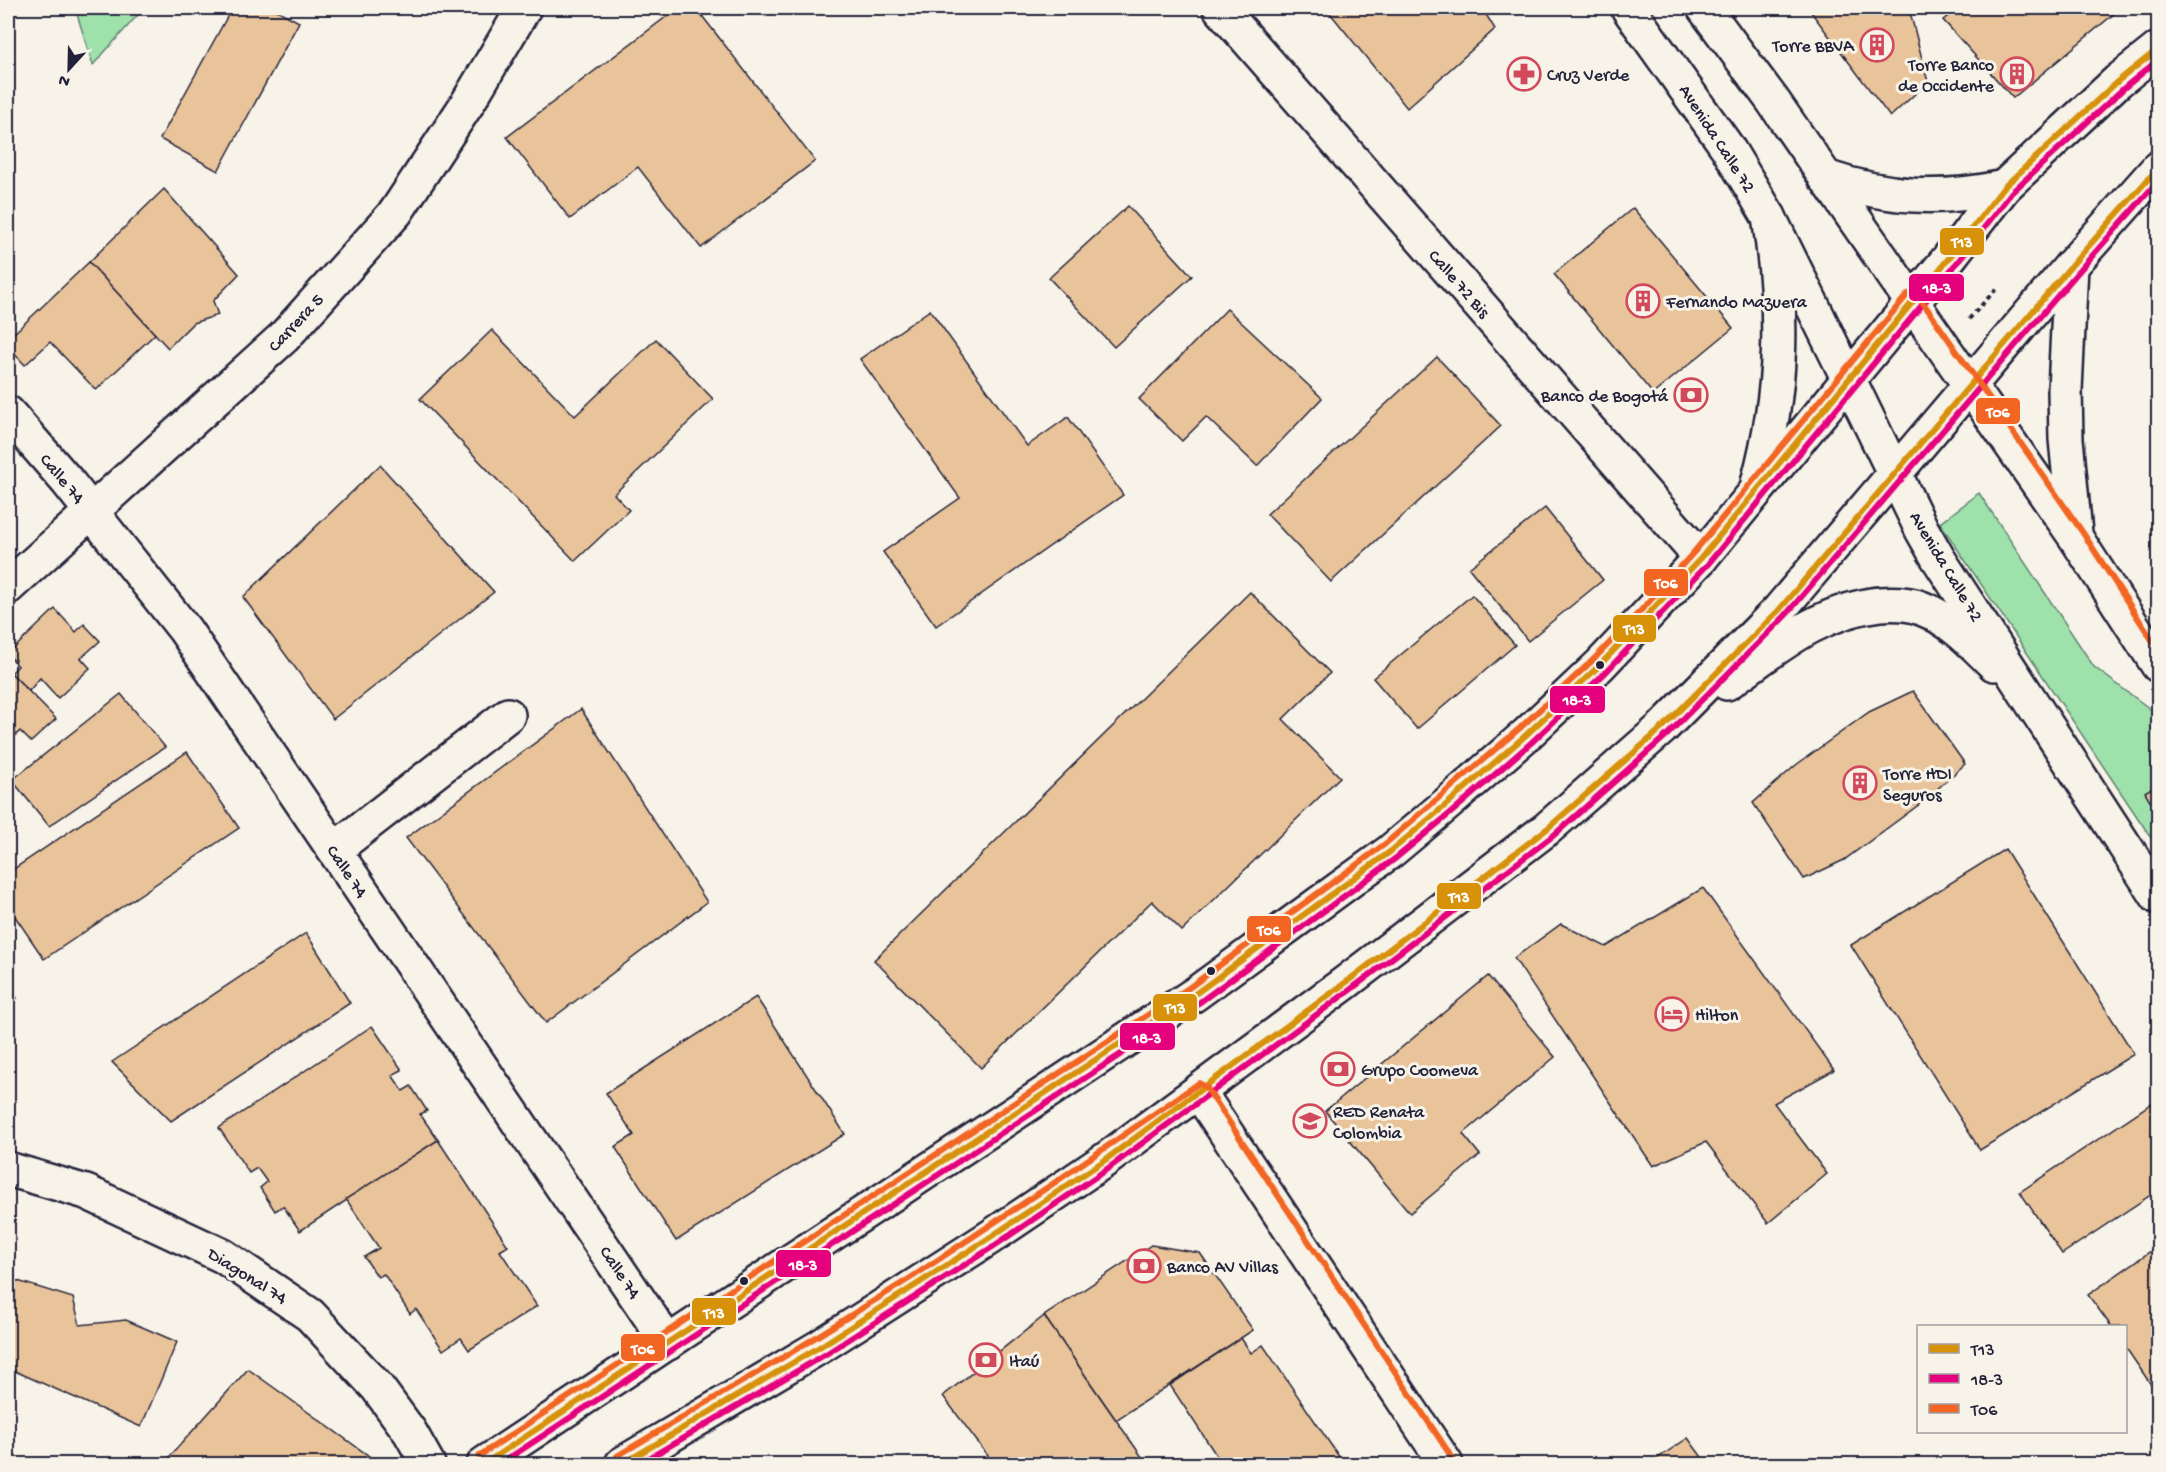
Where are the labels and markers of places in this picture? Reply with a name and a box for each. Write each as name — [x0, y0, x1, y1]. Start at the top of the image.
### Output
building icon: Torre BBVA — [1859, 27, 1895, 63]
place label: Torre BBVA — [1771, 37, 1855, 58]
pharmacy icon: Cruz Verde — [1506, 56, 1542, 92]
place label: Torre Banco de Occidente — [1898, 56, 1995, 98]
building icon: Torre Banco de Occidente — [1999, 56, 2035, 92]
place label: Cruz Verde — [1547, 66, 1630, 87]
building icon: Fernando Mazuera — [1625, 283, 1661, 319]
place label: Fernando Mazuera — [1665, 293, 1808, 314]
bank icon: Banco de Bogotá — [1673, 377, 1709, 413]
place label: Banco de Bogotá — [1540, 387, 1669, 408]
unlabelled marker — [1594, 659, 1606, 671]
building icon: Torre HDI Seguros — [1842, 765, 1878, 801]
place label: Torre HDI Seguros — [1882, 765, 1952, 807]
unlabelled marker — [1205, 965, 1217, 977]
hotel icon: Hilton — [1654, 996, 1690, 1032]
place label: Hilton — [1695, 1006, 1739, 1027]
bank icon: Grupo Coomeva — [1320, 1051, 1356, 1087]
place label: Grupo Coomeva — [1361, 1061, 1479, 1082]
school or university icon: RED Renata Colombia — [1292, 1103, 1328, 1139]
place label: RED Renata Colombia — [1333, 1103, 1425, 1145]
bank icon: Banco AV Villas — [1126, 1248, 1162, 1284]
place label: Banco AV Villas — [1166, 1258, 1279, 1279]
unlabelled marker — [738, 1275, 750, 1287]
bank icon: Itaú — [968, 1342, 1004, 1378]
place label: Itaú — [1009, 1352, 1040, 1373]

